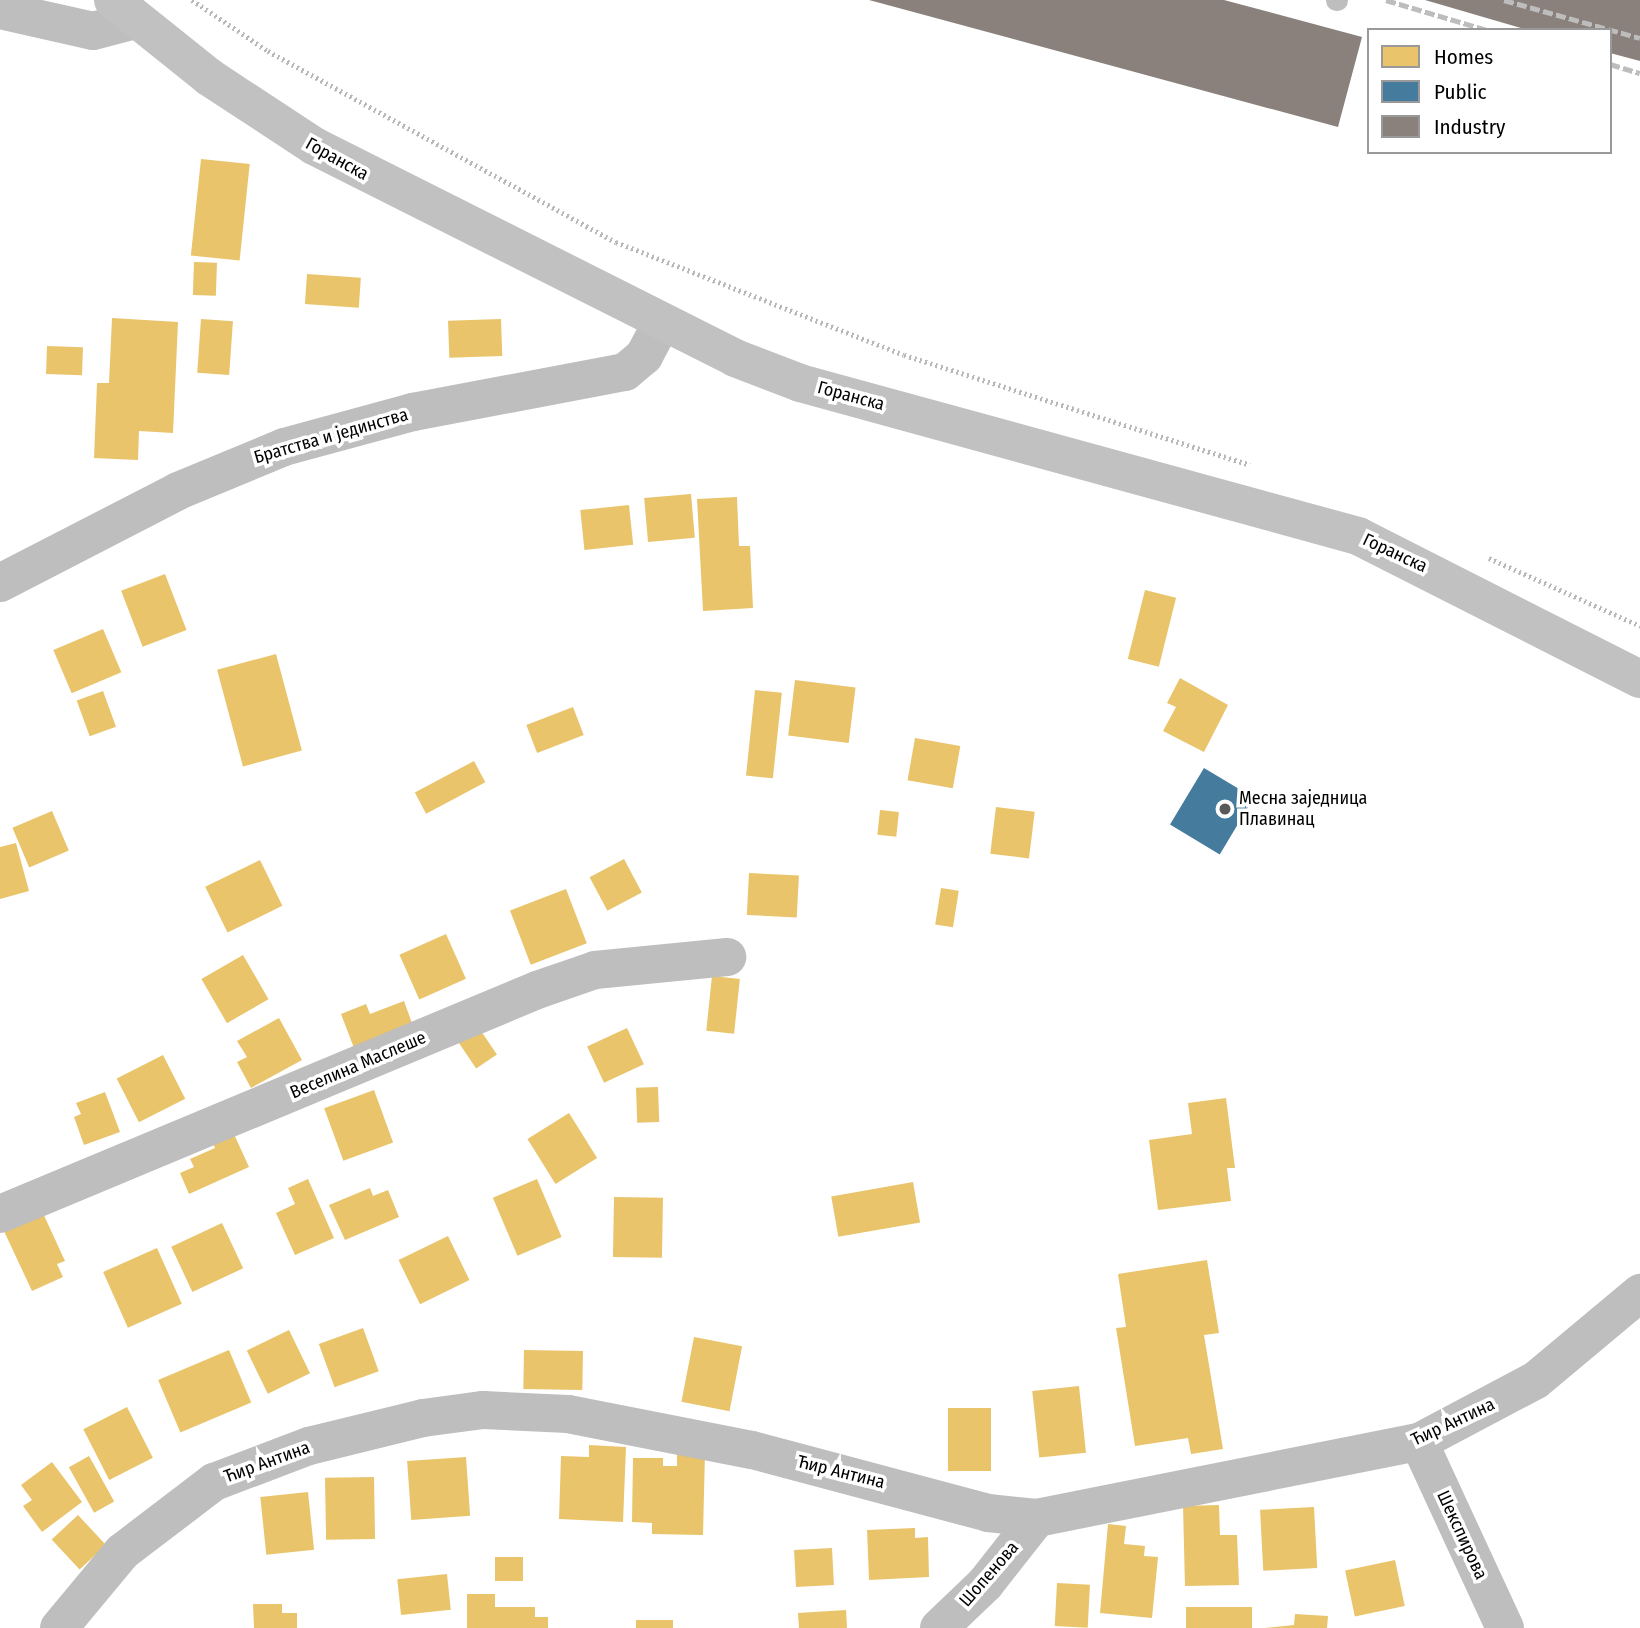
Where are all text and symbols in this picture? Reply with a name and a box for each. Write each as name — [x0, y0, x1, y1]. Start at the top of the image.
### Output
legend — [1367, 28, 1612, 154]
text: Homes — [1434, 44, 1493, 70]
text: Public — [1434, 79, 1486, 105]
text: Industry — [1434, 114, 1505, 140]
street label: Горанска — [302, 133, 372, 185]
street label: Горанска — [815, 377, 887, 415]
street label: Братства и јединства — [251, 404, 411, 468]
street label: Горанска — [1359, 529, 1431, 577]
place label: Месна заједница Плавинац — [1239, 788, 1367, 830]
marker: Месна заједница Плавинац — [1217, 801, 1233, 817]
street label: Веселина Маслеше — [287, 1027, 429, 1103]
street label: Ћир Антина — [1408, 1393, 1498, 1451]
street label: Ћир Антина — [221, 1437, 313, 1487]
street label: Ћир Антина — [795, 1451, 887, 1493]
street label: Шекспирова — [1432, 1487, 1492, 1583]
street label: Шопенова — [955, 1537, 1023, 1611]

